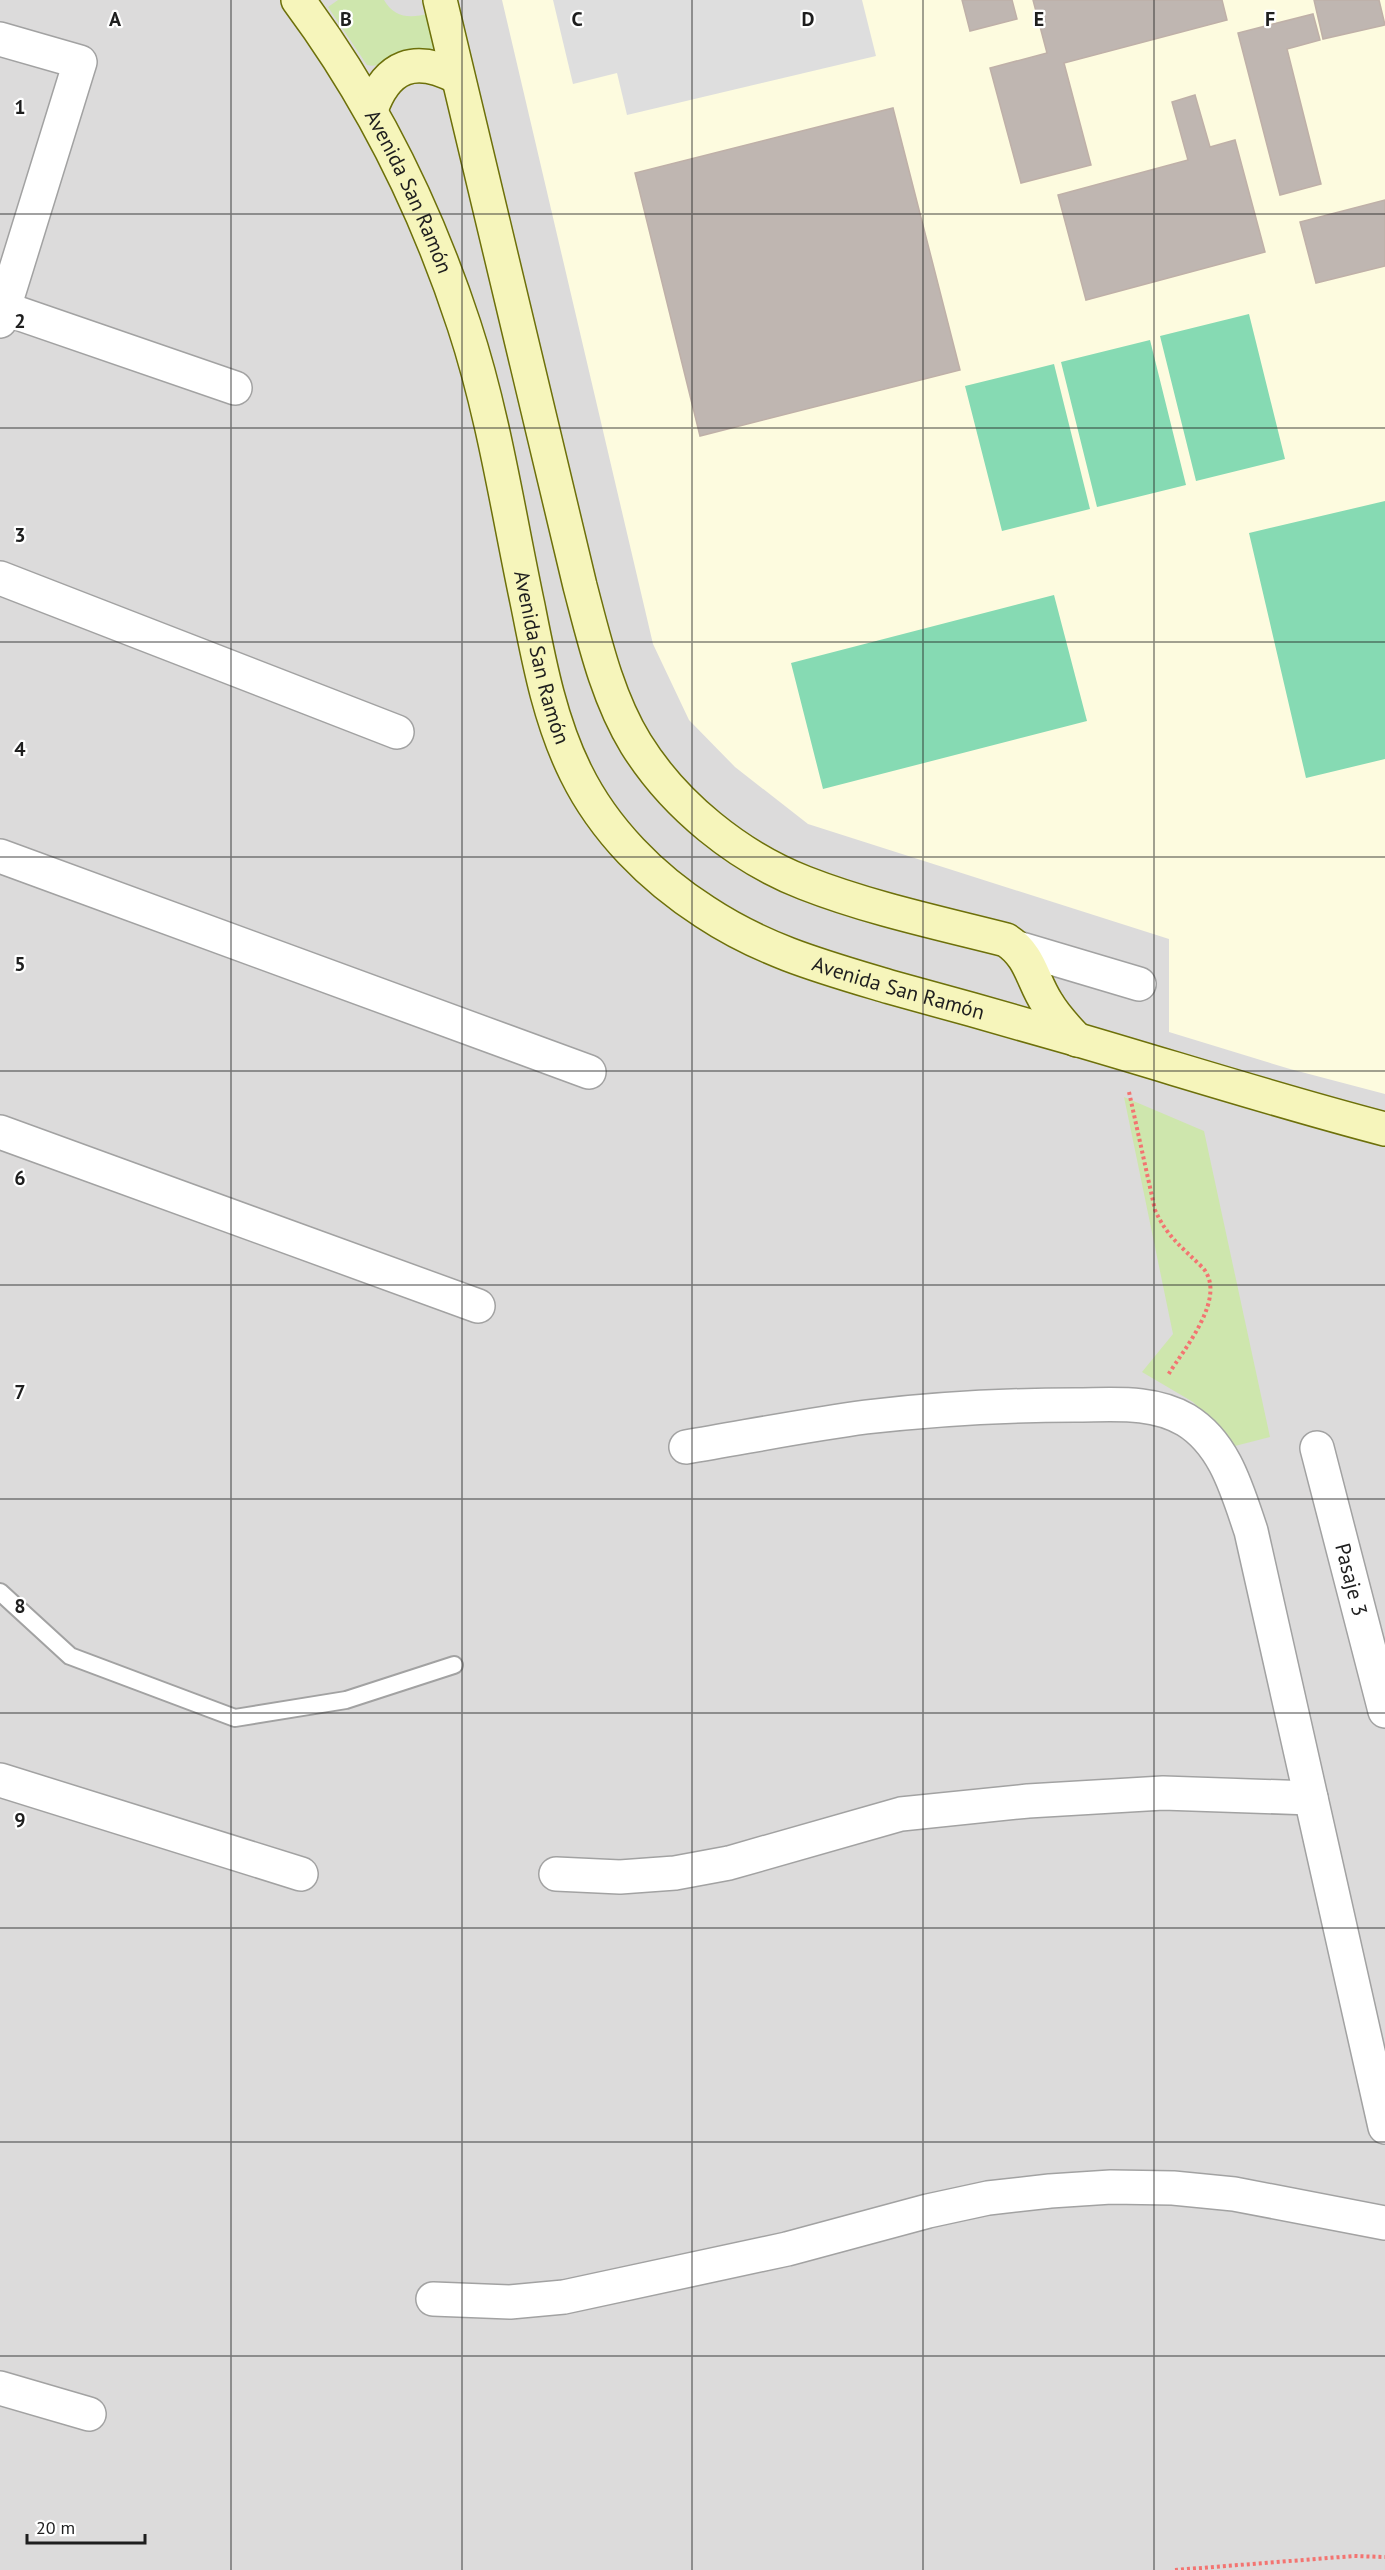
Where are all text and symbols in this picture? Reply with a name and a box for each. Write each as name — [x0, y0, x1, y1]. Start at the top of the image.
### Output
text: A — [109, 6, 122, 32]
text: B — [340, 6, 352, 32]
text: C — [571, 6, 583, 32]
text: D — [802, 6, 815, 32]
text: E — [1034, 6, 1044, 32]
text: F — [1265, 6, 1275, 32]
text: 1 — [14, 94, 26, 120]
street label: Avenida San Ramón — [359, 105, 459, 277]
text: 2 — [14, 308, 26, 334]
text: 3 — [14, 522, 26, 548]
street label: Avenida San Ramón — [508, 568, 576, 748]
text: 4 — [14, 736, 26, 762]
street label: Avenida San Ramón — [809, 950, 988, 1026]
text: 5 — [14, 951, 26, 977]
text: 6 — [14, 1165, 26, 1191]
text: 7 — [14, 1379, 26, 1405]
street label: Pasaje 3 — [1329, 1540, 1374, 1619]
text: 8 — [14, 1593, 26, 1619]
text: 9 — [14, 1807, 26, 1833]
scale bar — [27, 2507, 146, 2545]
text: 20 m — [36, 2516, 75, 2539]

